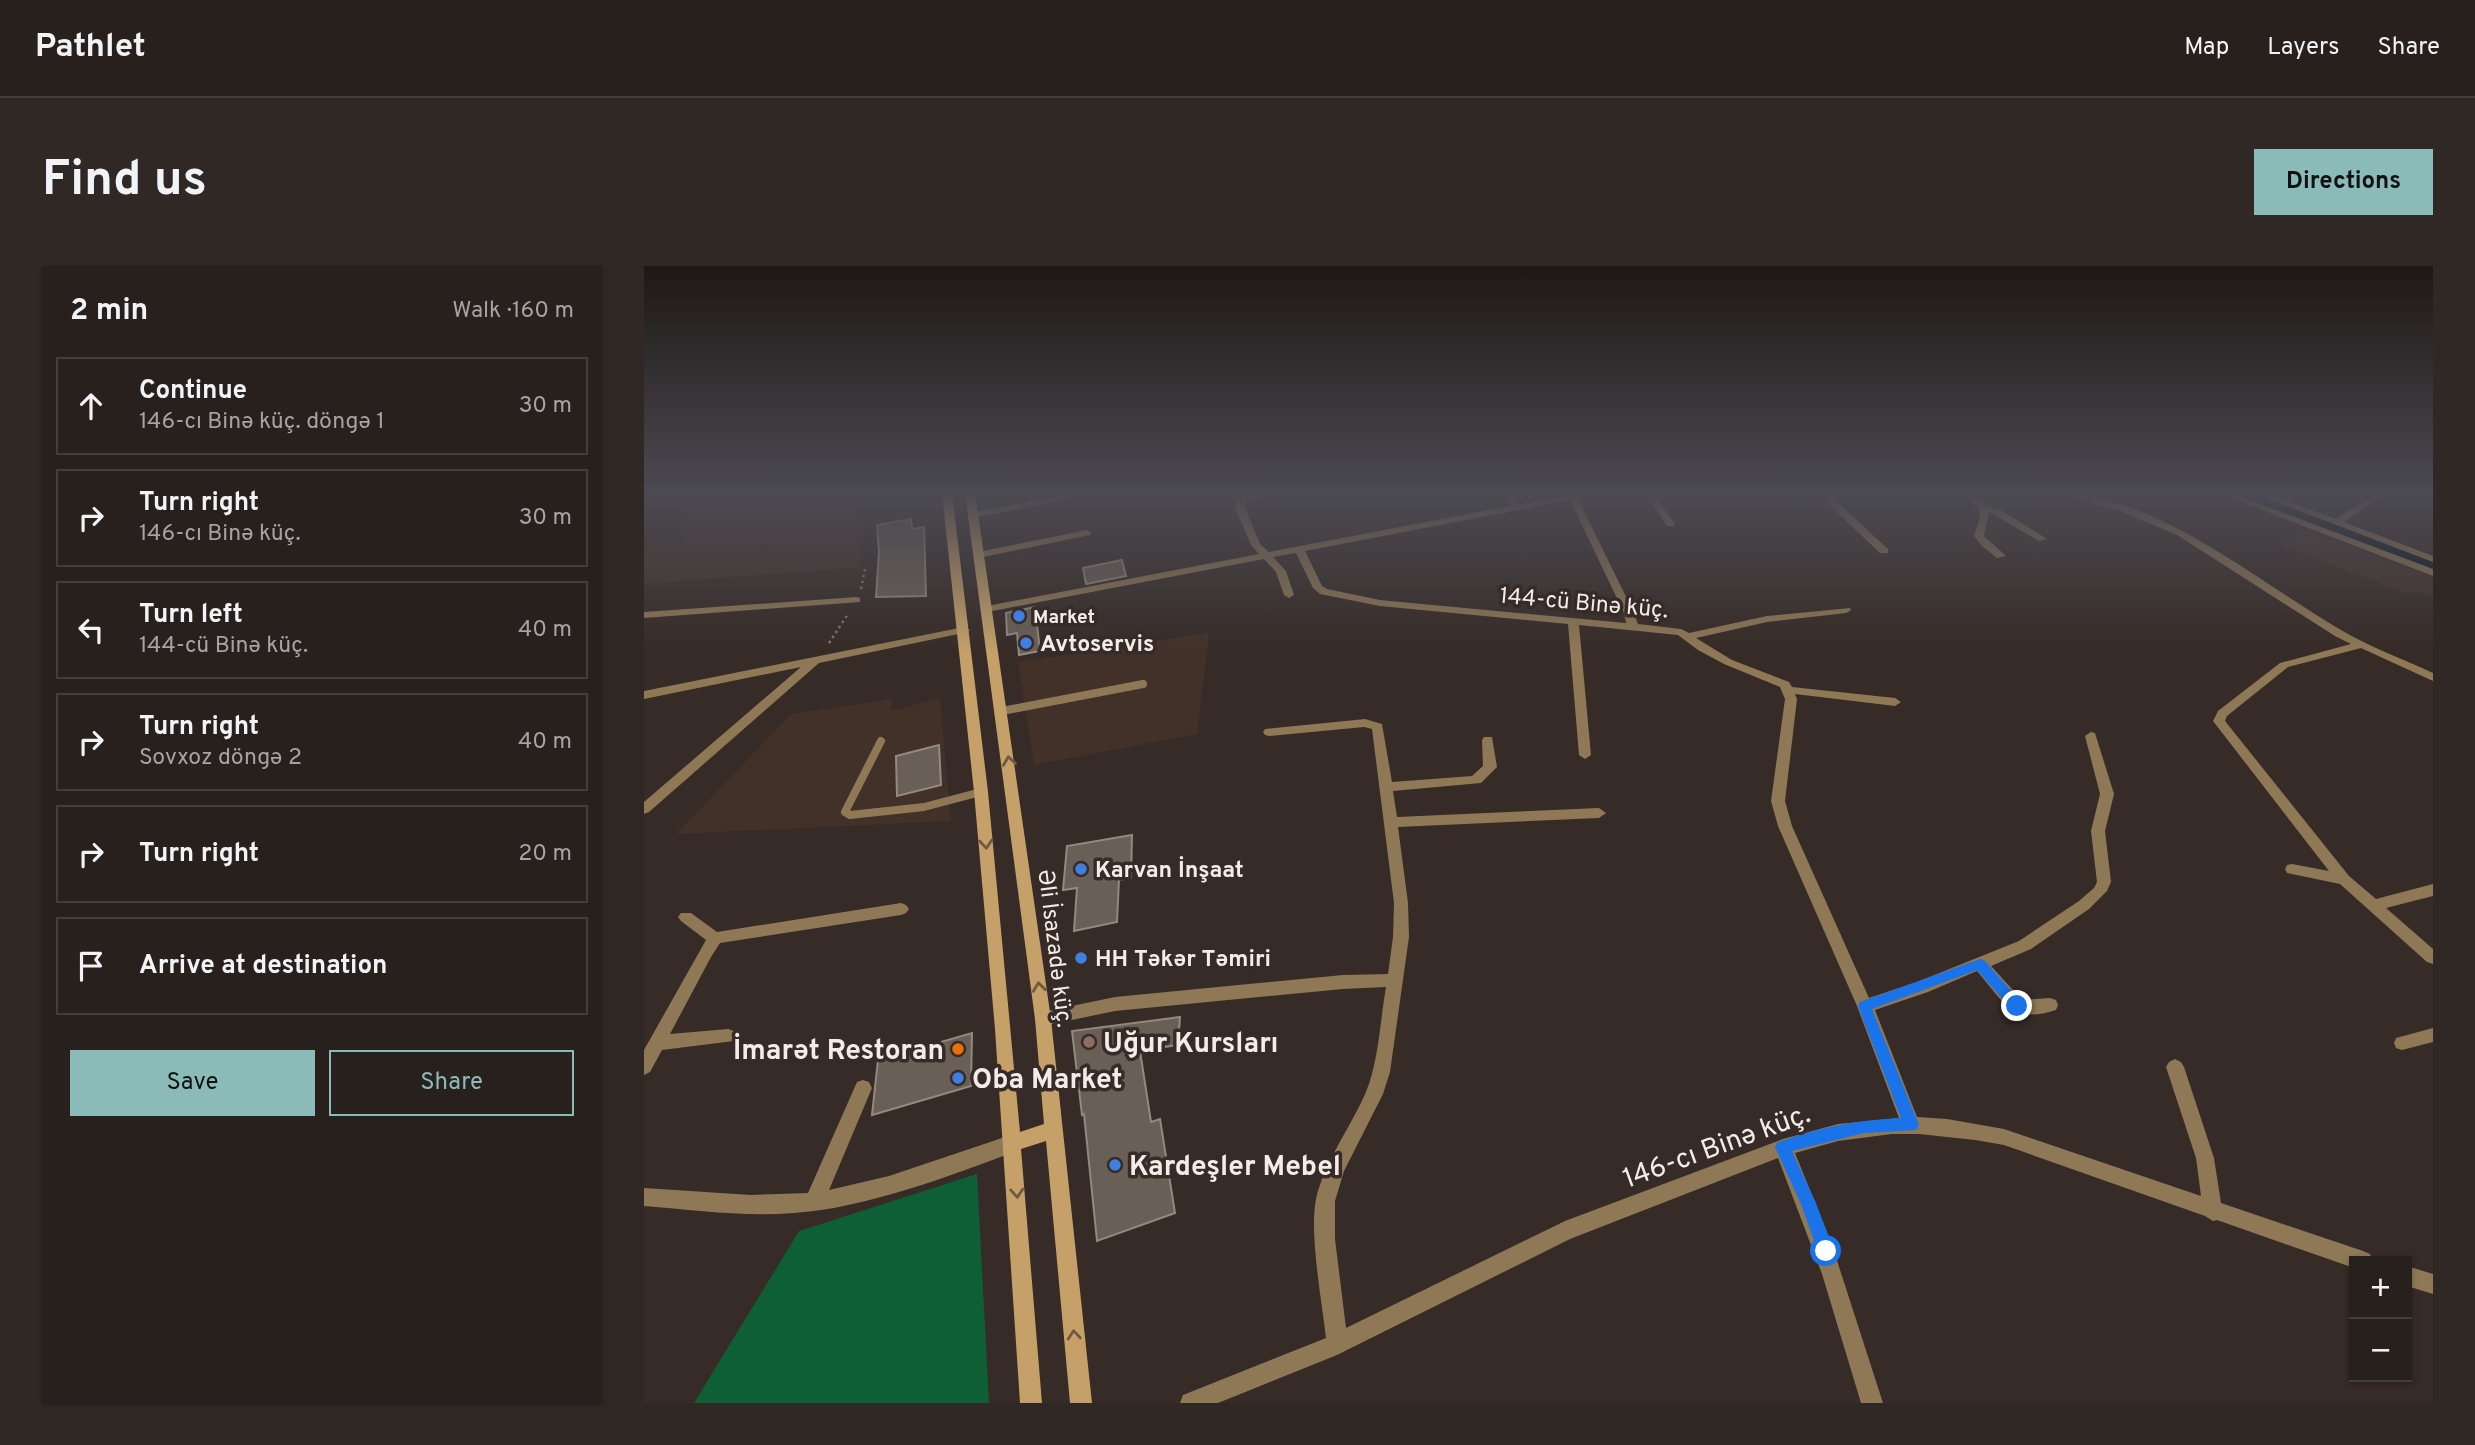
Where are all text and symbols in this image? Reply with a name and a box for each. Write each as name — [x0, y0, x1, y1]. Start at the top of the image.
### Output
text: Pathlet — [35, 27, 146, 69]
text: Map — [2184, 33, 2229, 63]
text: Layers — [2267, 33, 2339, 63]
text: Share — [2377, 33, 2440, 63]
button: Directions — [2254, 149, 2433, 215]
text: Find us — [42, 151, 207, 213]
text: 2 min — [70, 293, 148, 330]
text: Walk · 160 m — [452, 297, 574, 326]
text: Continue — [139, 375, 247, 408]
icon: ahead — [72, 387, 110, 425]
text: 30 m — [519, 392, 572, 421]
text: 146-cı Binə küç. döngə 1 — [139, 408, 385, 437]
text: Turn right — [139, 487, 259, 520]
icon: right — [72, 499, 110, 537]
text: 30 m — [519, 504, 572, 533]
text: 146-cı Binə küç. — [139, 520, 301, 549]
street label: 144-cü Binə küç. — [1498, 583, 1669, 626]
text: Turn left — [139, 599, 243, 632]
place label: Market — [1033, 606, 1095, 630]
marker: Market — [1011, 608, 1027, 624]
icon: left — [72, 611, 110, 649]
text: 40 m — [518, 616, 572, 645]
place label: Avtoservis — [1040, 631, 1154, 660]
text: 144-cü Binə küç. — [139, 632, 308, 661]
marker: Avtoservis — [1018, 635, 1034, 651]
text: Turn right — [139, 711, 259, 744]
icon: right — [72, 723, 110, 761]
text: 40 m — [518, 728, 572, 757]
text: Sovxoz döngə 2 — [139, 744, 302, 773]
one-way arrow — [1002, 755, 1017, 767]
icon: right — [72, 835, 110, 873]
text: Turn right — [139, 838, 259, 871]
one-way arrow — [978, 839, 993, 850]
text: 20 m — [518, 840, 572, 869]
place label: Karvan İnşaat — [1095, 856, 1244, 886]
marker: Karvan İnşaat — [1073, 861, 1089, 877]
street label: Əli İsazadə küç. — [1029, 867, 1079, 1029]
place label: HH Təkər Təmiri — [1095, 946, 1271, 975]
icon: arrive — [72, 947, 110, 985]
text: Arrive at destination — [139, 950, 387, 983]
marker: HH Təkər Təmiri — [1073, 950, 1089, 966]
one-way arrow — [1031, 981, 1046, 993]
route end — [2001, 990, 2032, 1021]
place label: Uğur Kursları — [1103, 1027, 1278, 1063]
place label: İmarət Restoran — [733, 1032, 944, 1070]
marker: Uğur Kursları — [1081, 1034, 1097, 1050]
marker: İmarət Restoran — [950, 1041, 966, 1057]
button: Save — [70, 1050, 315, 1116]
button: Share — [329, 1050, 574, 1116]
place label: Oba Market — [972, 1063, 1123, 1099]
marker: Oba Market — [950, 1070, 966, 1086]
street label: 146-cı Binə küç. — [1618, 1097, 1816, 1198]
place label: Kardeşler Mebel — [1129, 1150, 1341, 1186]
marker: Kardeşler Mebel — [1107, 1157, 1123, 1173]
one-way arrow — [1009, 1188, 1024, 1199]
route start — [1810, 1235, 1841, 1266]
map controls — [2349, 1256, 2412, 1382]
button: + — [2349, 1256, 2412, 1319]
button: − — [2349, 1319, 2412, 1382]
one-way arrow — [1067, 1329, 1082, 1341]

